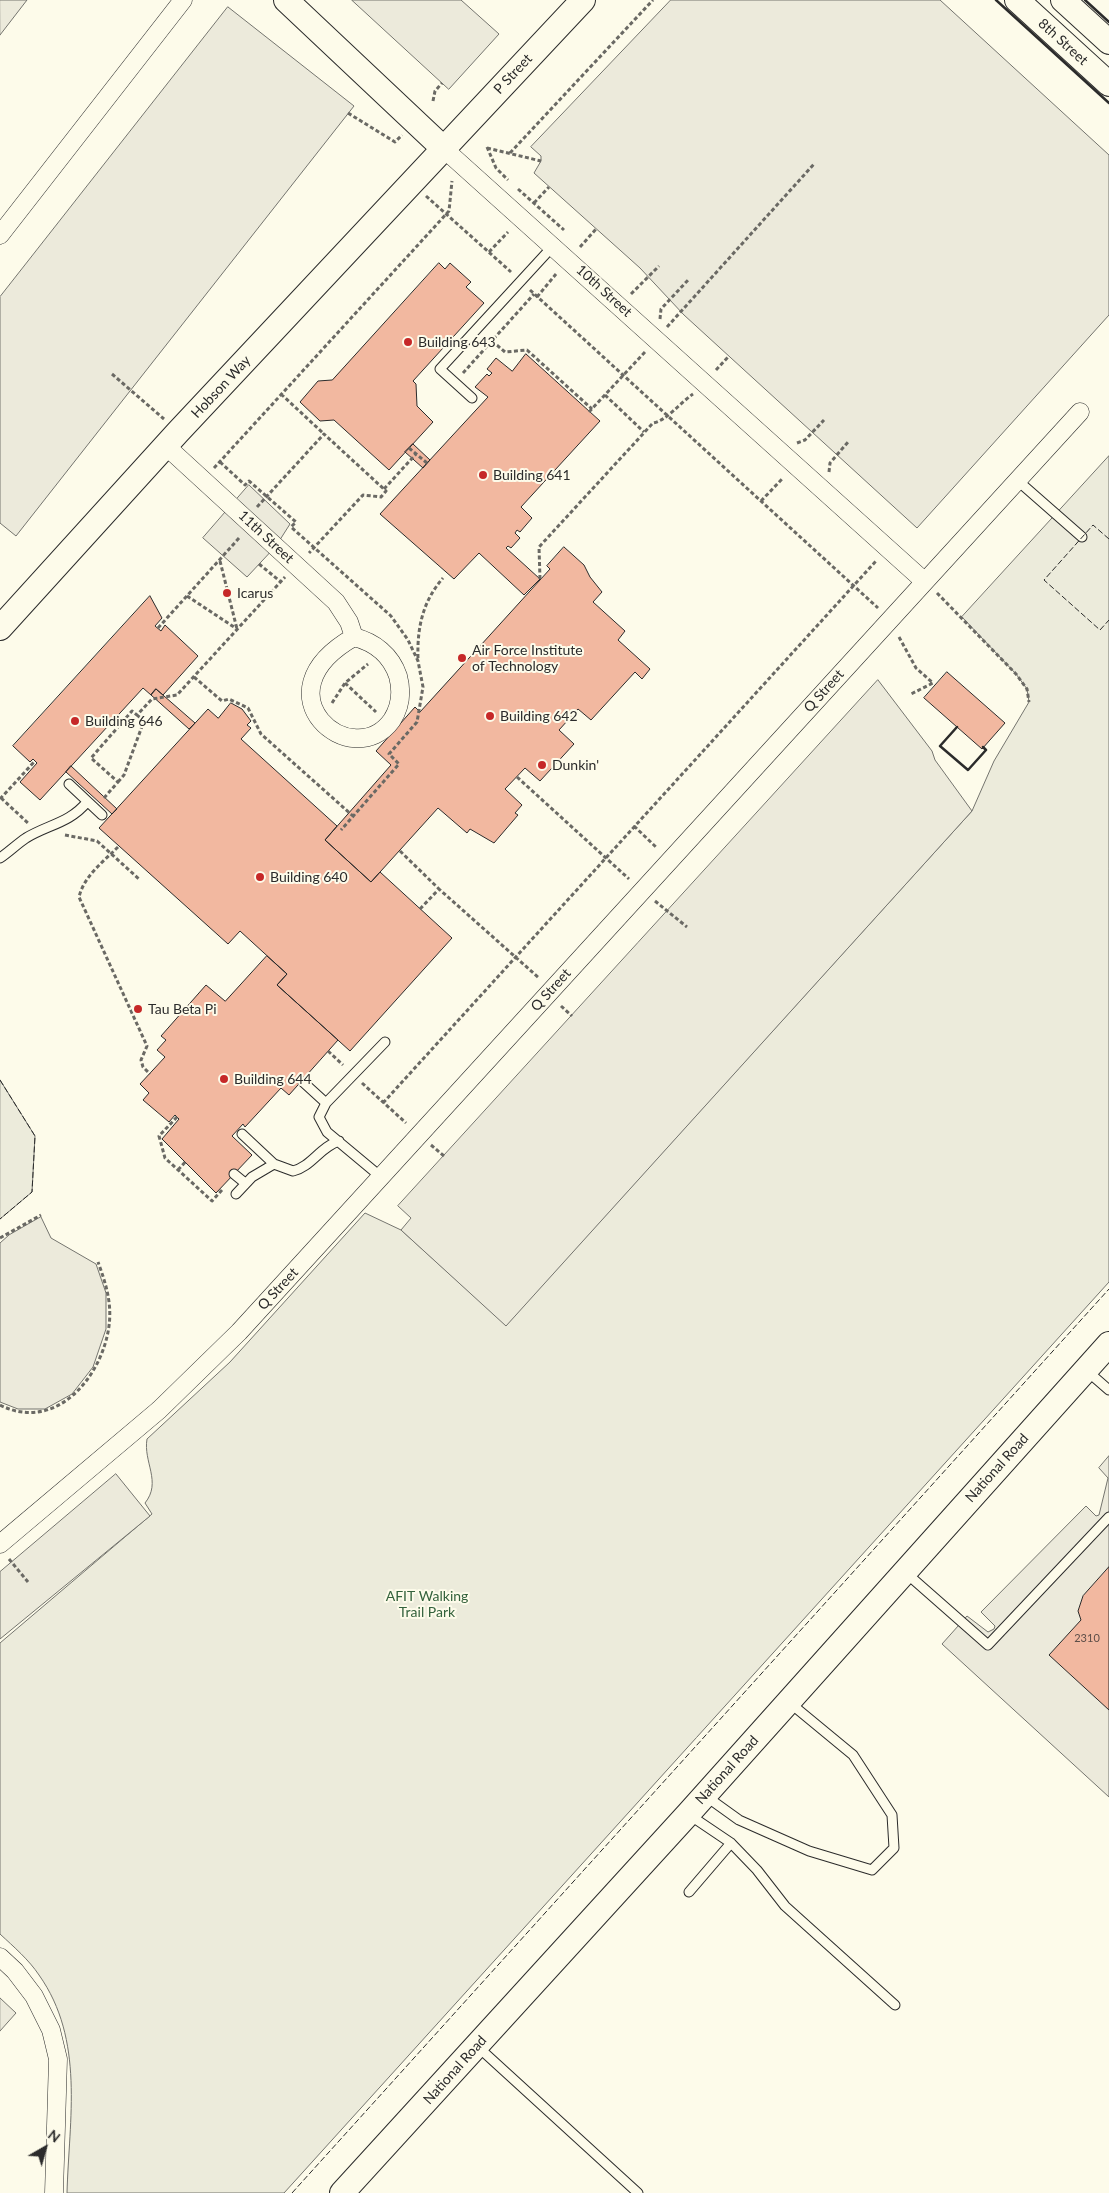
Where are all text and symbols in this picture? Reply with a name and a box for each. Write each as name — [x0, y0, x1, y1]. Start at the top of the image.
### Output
street label: 8th Street — [1035, 15, 1091, 69]
street label: P Street — [490, 50, 536, 98]
street label: 10th Street — [573, 261, 635, 321]
place label: Building 643 — [418, 334, 496, 350]
marker: Building 643 — [402, 336, 414, 348]
street label: Hobson Way — [188, 352, 254, 422]
place label: Building 641 — [493, 467, 571, 483]
marker: Building 641 — [477, 469, 489, 481]
street label: 11th Street — [235, 507, 297, 567]
place label: Icarus — [237, 585, 273, 601]
marker: Icarus — [221, 587, 233, 599]
place label: Air Force Institute of Technology — [472, 642, 583, 674]
marker: Air Force Institute of Technology — [456, 652, 468, 664]
street label: Q Street — [800, 666, 848, 716]
place label: Building 642 — [500, 708, 578, 724]
marker: Building 642 — [484, 710, 496, 722]
place label: Building 646 — [85, 713, 163, 729]
marker: Building 646 — [69, 715, 81, 727]
place label: Dunkin' — [552, 757, 599, 773]
marker: Dunkin' — [536, 759, 548, 771]
place label: Building 640 — [270, 869, 348, 885]
marker: Building 640 — [254, 871, 266, 883]
street label: Q Street — [527, 965, 575, 1015]
place label: Tau Beta Pi — [148, 1001, 217, 1017]
marker: Tau Beta Pi — [132, 1003, 144, 1015]
place label: Building 644 — [234, 1071, 312, 1087]
marker: Building 644 — [218, 1073, 230, 1085]
street label: Q Street — [254, 1264, 302, 1314]
street label: National Road — [962, 1430, 1032, 1506]
park label: AFIT Walking Trail Park — [386, 1588, 468, 1620]
house number: 2310 — [1074, 1631, 1100, 1645]
street label: National Road — [692, 1732, 762, 1808]
street label: National Road — [420, 2032, 490, 2108]
north arrow — [20, 2123, 70, 2173]
text: N — [45, 2126, 64, 2146]

